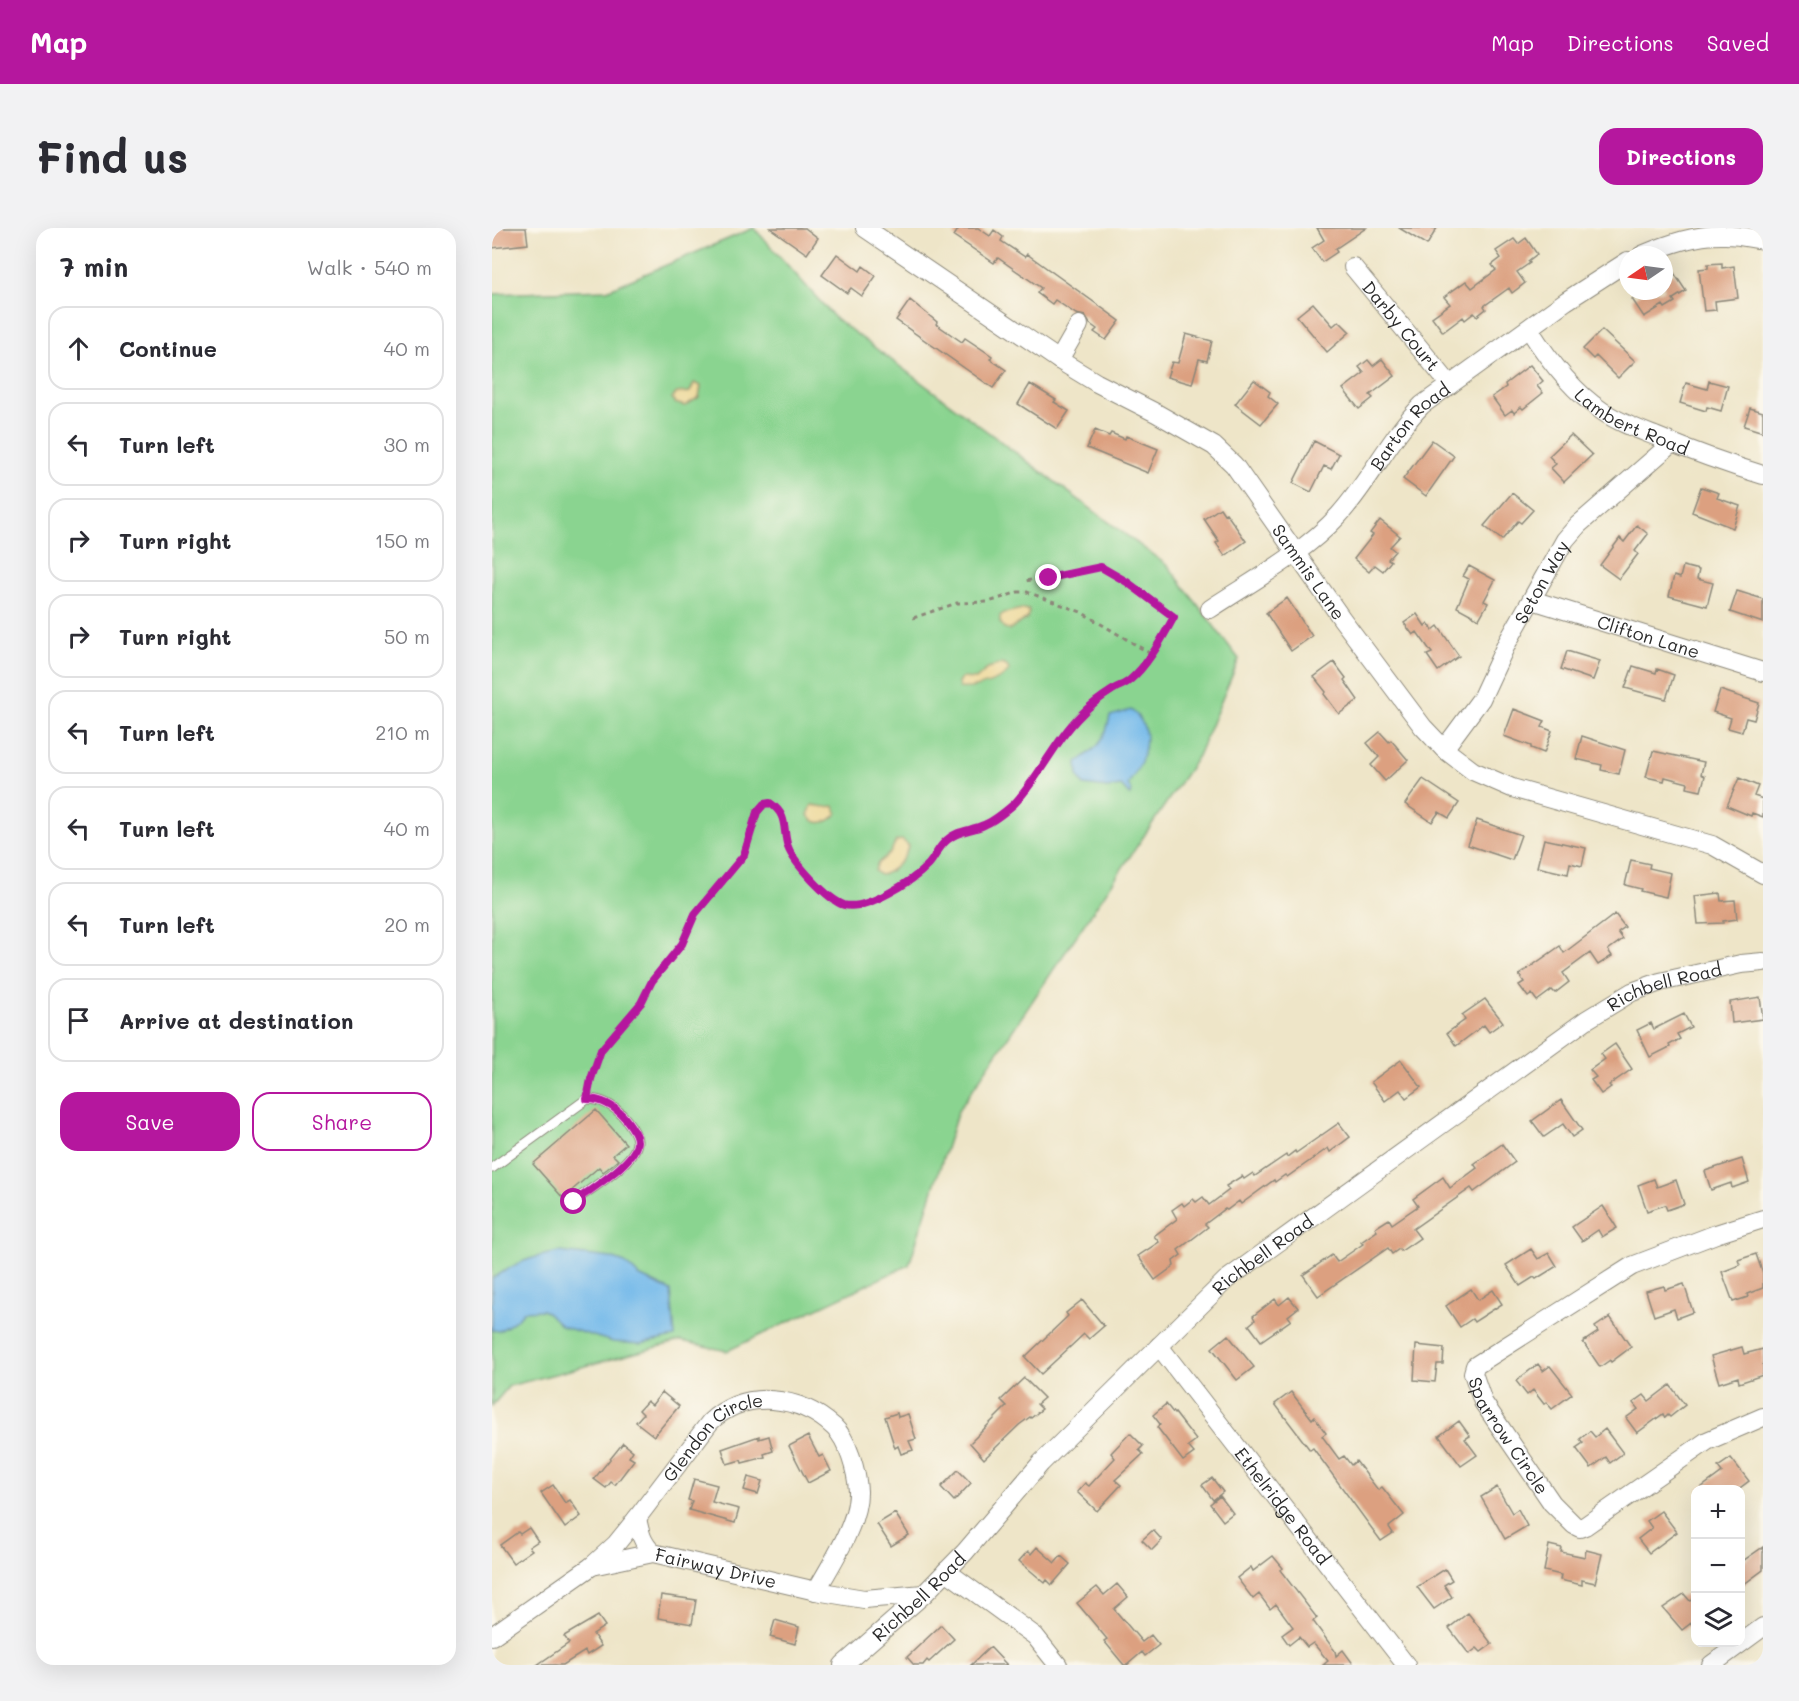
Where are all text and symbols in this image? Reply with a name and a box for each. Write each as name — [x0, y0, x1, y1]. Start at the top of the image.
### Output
text: Map — [30, 24, 87, 60]
text: Map — [1491, 29, 1534, 56]
text: Directions — [1567, 29, 1674, 56]
text: Saved — [1707, 29, 1769, 56]
button: Directions — [1599, 128, 1763, 185]
text: Find us — [36, 129, 188, 184]
north arrow — [1619, 246, 1673, 300]
text: 7 min — [60, 250, 128, 284]
text: Walk · 540 m — [307, 254, 432, 280]
street label: Darby Court — [1357, 276, 1445, 376]
icon: ahead — [62, 332, 95, 365]
text: Continue — [119, 334, 217, 363]
text: 40 m — [384, 335, 430, 361]
street label: Barton Road — [1364, 377, 1454, 475]
street label: Lambert Road — [1570, 383, 1692, 460]
icon: left — [62, 428, 95, 461]
text: Turn left — [119, 430, 215, 459]
text: 30 m — [384, 431, 430, 457]
street label: Sammis Lane — [1267, 519, 1351, 624]
icon: right — [62, 524, 95, 557]
text: Turn right — [119, 526, 231, 555]
text: 150 m — [375, 527, 430, 553]
street label: Seton Way — [1508, 536, 1574, 628]
route end — [1035, 564, 1061, 590]
street label: Clifton Lane — [1594, 609, 1703, 664]
icon: right — [62, 620, 95, 653]
text: Turn right — [119, 622, 231, 651]
text: 50 m — [384, 623, 430, 649]
icon: left — [62, 716, 95, 749]
text: Turn left — [119, 718, 215, 747]
text: 210 m — [375, 719, 430, 745]
icon: left — [62, 812, 95, 845]
text: Turn left — [119, 814, 215, 843]
text: 40 m — [384, 815, 430, 841]
icon: left — [62, 908, 95, 941]
text: Turn left — [119, 910, 215, 939]
text: 20 m — [384, 911, 430, 937]
street label: Richbell Road — [1602, 957, 1724, 1017]
icon: arrive — [62, 1004, 95, 1037]
text: Arrive at destination — [119, 1006, 354, 1035]
button: Save — [60, 1092, 240, 1151]
button: Share — [252, 1092, 432, 1151]
route start — [560, 1188, 586, 1214]
street label: Richbell Road — [1206, 1209, 1318, 1300]
street label: Sparrow Circle — [1463, 1374, 1554, 1499]
street label: Glendon Circle — [657, 1388, 764, 1486]
street label: Ethelridge Road — [1230, 1442, 1336, 1569]
map controls — [1691, 1485, 1745, 1647]
button: + — [1691, 1485, 1745, 1539]
button: − — [1691, 1539, 1745, 1593]
street label: Fairway Drive — [653, 1542, 779, 1593]
street label: Richbell Road — [867, 1547, 971, 1646]
button: layers — [1691, 1593, 1745, 1647]

